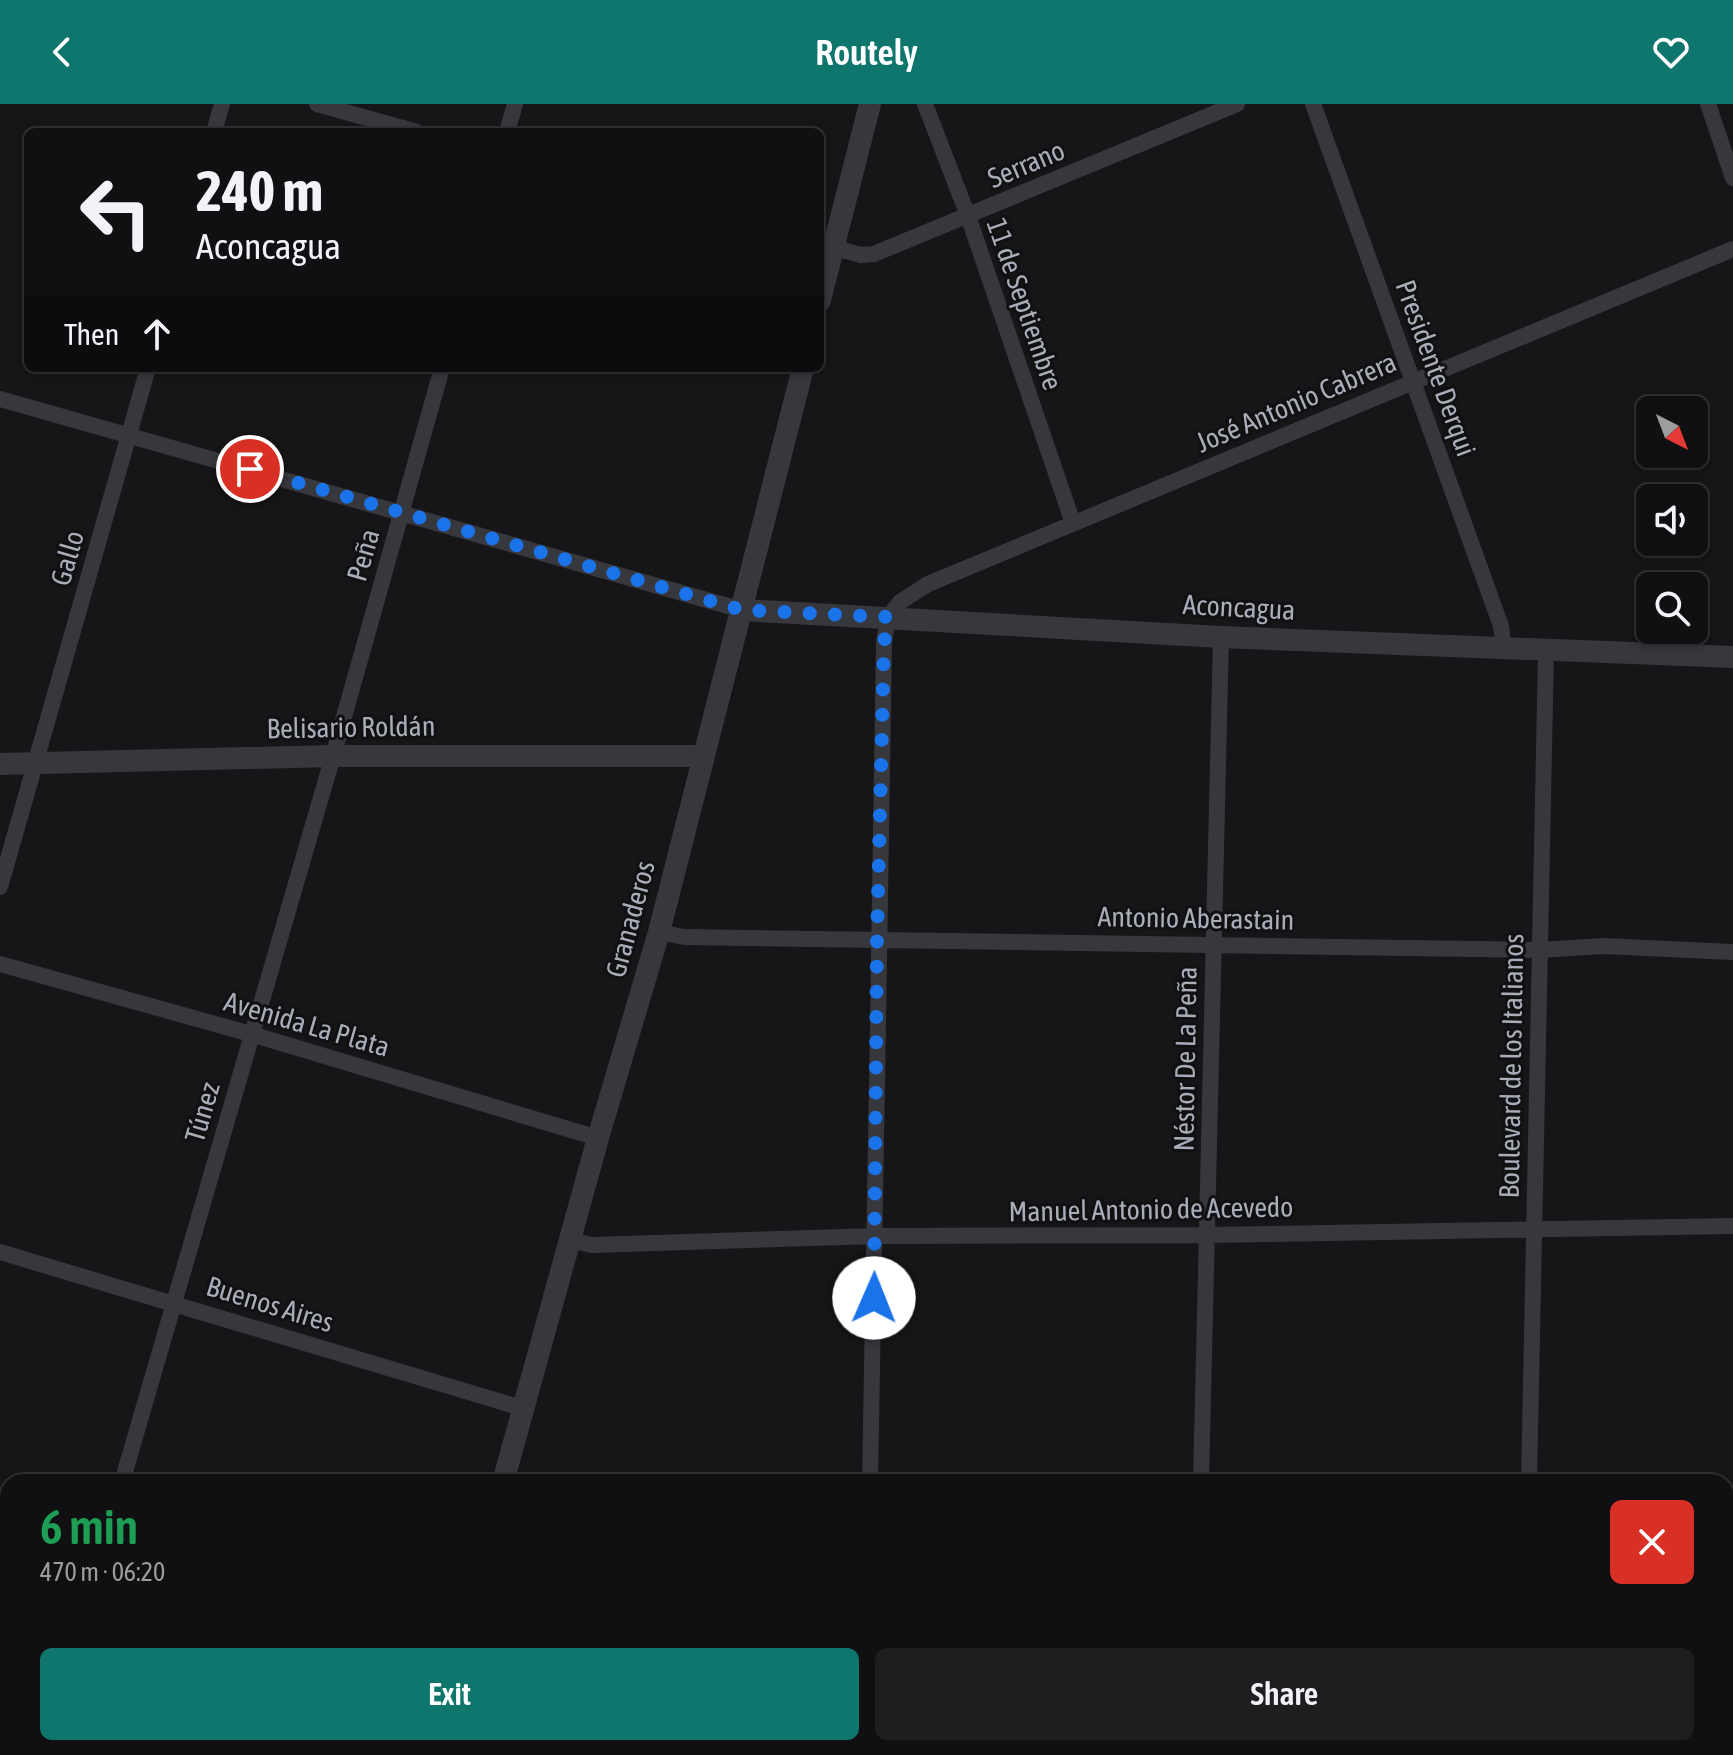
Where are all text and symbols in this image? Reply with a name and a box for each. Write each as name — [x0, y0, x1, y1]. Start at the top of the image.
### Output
icon: back — [40, 30, 84, 74]
icon: heart — [1649, 30, 1693, 74]
text: Routely — [815, 31, 918, 73]
street label: Serrano — [983, 134, 1069, 194]
text: 240 m — [196, 159, 323, 223]
icon: left — [64, 160, 168, 264]
street label: 11 de Septiembre — [981, 214, 1069, 394]
text: Aconcagua — [196, 225, 341, 267]
street label: Presidente Derqui — [1389, 276, 1483, 460]
icon: ahead — [135, 312, 179, 356]
text: Then — [64, 317, 119, 351]
street label: José Antonio Cabrera — [1191, 345, 1401, 459]
north arrow — [1636, 396, 1708, 468]
map controls — [1636, 396, 1708, 644]
pin — [216, 435, 284, 503]
icon: arrive — [228, 447, 272, 491]
button: sound — [1636, 484, 1708, 556]
street label: Peña — [340, 525, 386, 585]
street label: Gallo — [44, 527, 90, 589]
button: search — [1636, 572, 1708, 644]
street label: Aconcagua — [1182, 588, 1296, 626]
street label: Belisario Roldán — [266, 710, 436, 744]
street label: Granaderos — [599, 857, 661, 981]
street label: Antonio Aberastain — [1097, 900, 1295, 936]
street label: Boulevard de los Italianos — [1493, 933, 1529, 1199]
street label: Néstor De La Peña — [1167, 966, 1203, 1152]
street label: Avenida La Plata — [221, 985, 393, 1063]
street label: Túnez — [178, 1078, 226, 1146]
street label: Manuel Antonio de Acevedo — [1008, 1191, 1294, 1227]
position arrow — [832, 1256, 916, 1340]
street label: Buenos Aires — [203, 1270, 337, 1338]
text: 6 min — [40, 1499, 138, 1554]
button: close — [1610, 1500, 1694, 1584]
text: 470 m · 06:20 — [40, 1557, 165, 1587]
button: Exit — [40, 1648, 859, 1740]
button: Share — [875, 1648, 1694, 1740]

